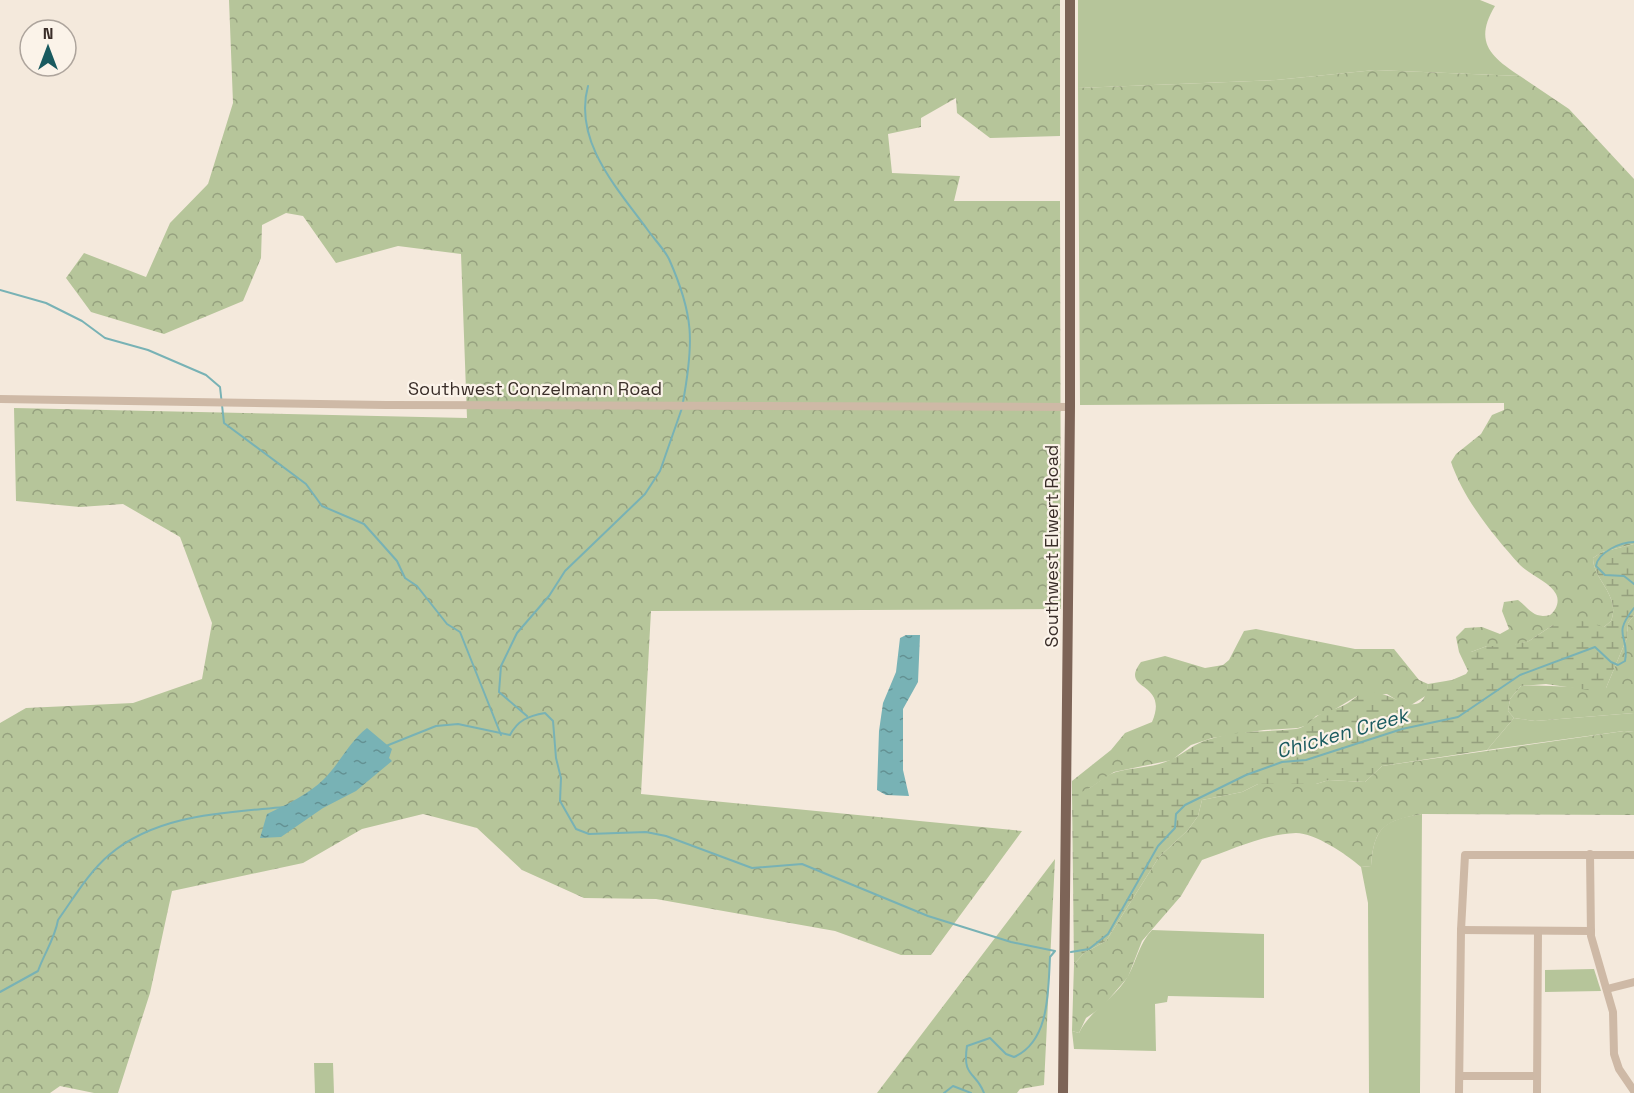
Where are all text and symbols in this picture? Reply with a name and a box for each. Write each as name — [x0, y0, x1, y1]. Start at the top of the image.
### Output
north arrow — [18, 18, 78, 78]
text: N — [43, 23, 53, 44]
street label: Southwest Conzelmann Road — [408, 377, 662, 400]
street label: Southwest Elwert Road — [1040, 445, 1063, 647]
water label: Chicken Creek — [1273, 701, 1413, 764]

